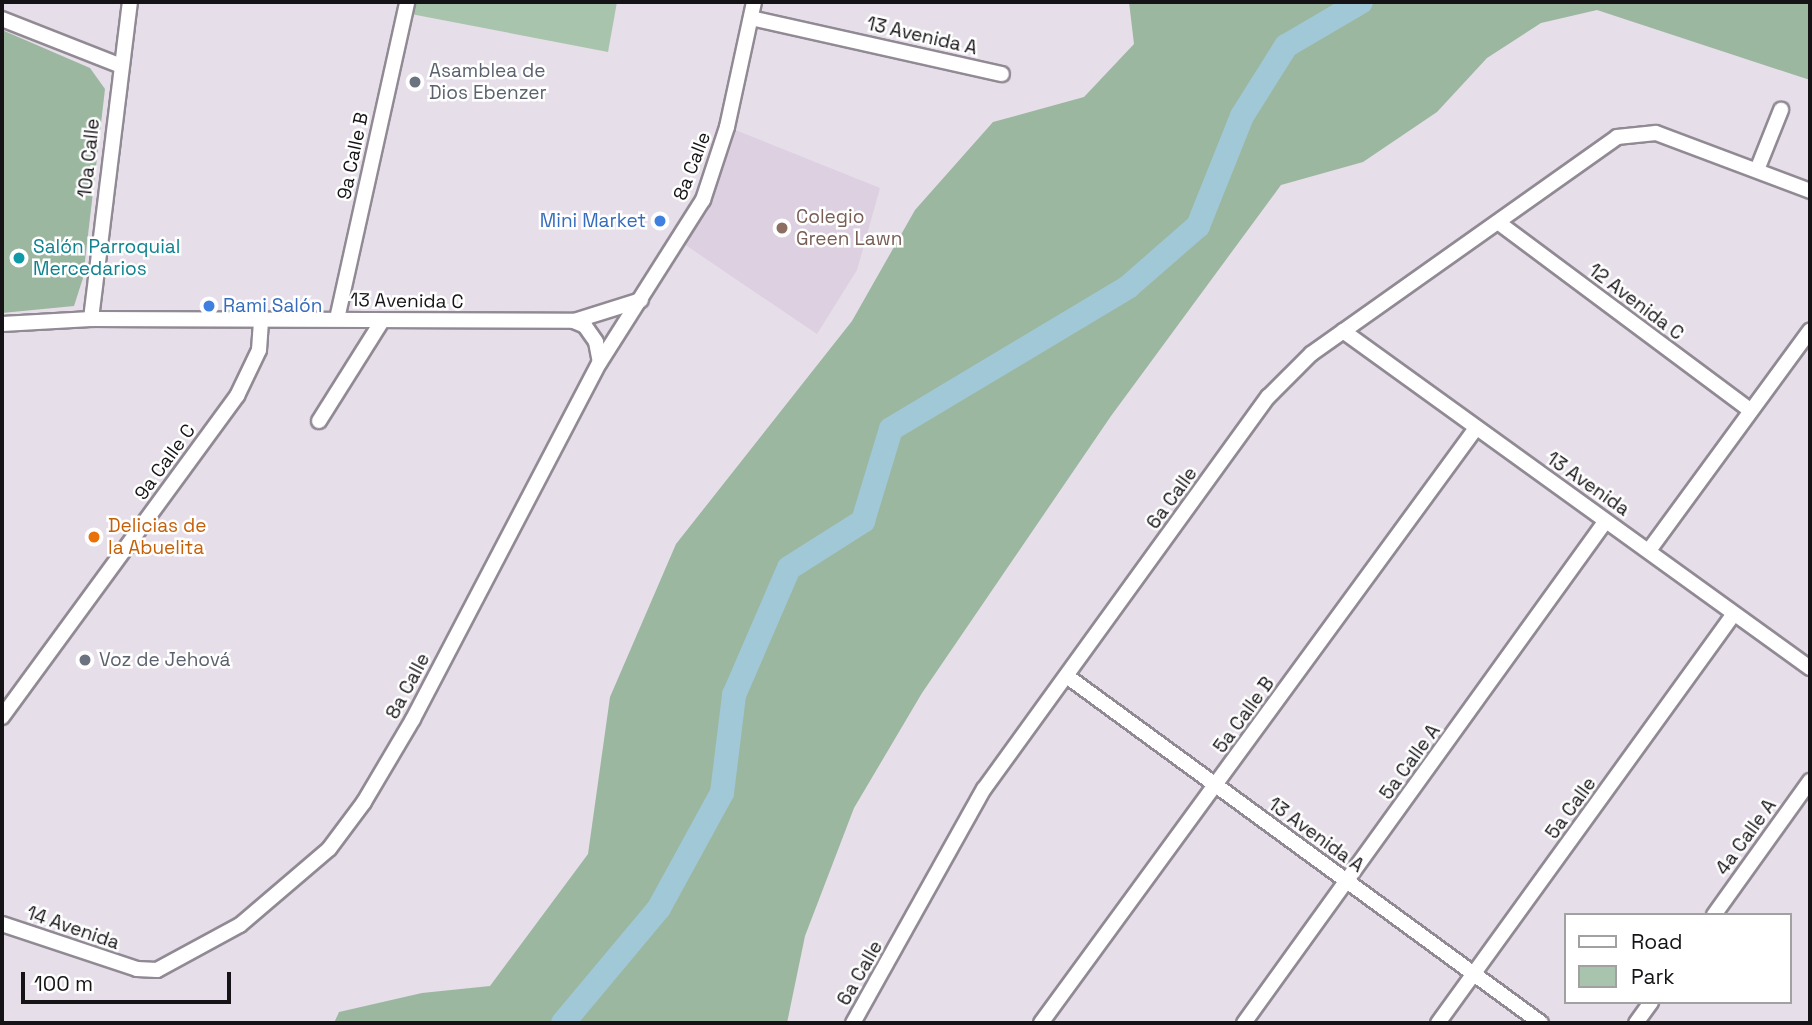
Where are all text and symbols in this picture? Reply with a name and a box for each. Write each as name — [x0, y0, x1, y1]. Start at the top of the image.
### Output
street label: 13 Avenida A — [864, 12, 980, 60]
place label: Asamblea de Dios Ebenzer — [429, 60, 547, 104]
marker: Asamblea de Dios Ebenzer — [407, 74, 423, 90]
street label: 9a Calle B — [333, 110, 373, 202]
street label: 10a Calle — [74, 117, 104, 199]
street label: 8a Calle — [669, 129, 715, 203]
place label: Colegio Green Lawn — [796, 206, 902, 250]
place label: Mini Market — [540, 210, 646, 232]
marker: Mini Market — [652, 213, 668, 229]
marker: Colegio Green Lawn — [774, 220, 790, 236]
place label: Salón Parroquial Mercedarios — [33, 236, 180, 280]
marker: Salón Parroquial Mercedarios — [11, 250, 27, 266]
street label: 12 Avenida C — [1584, 259, 1688, 345]
street label: 13 Avenida C — [350, 289, 464, 313]
place label: Rami Salón — [223, 295, 322, 317]
marker: Rami Salón — [201, 298, 217, 314]
street label: 9a Calle C — [130, 420, 200, 504]
street label: 13 Avenida — [1542, 447, 1634, 521]
street label: 6a Calle — [1142, 463, 1202, 533]
place label: Delicias de la Abuelita — [108, 515, 206, 559]
marker: Delicias de la Abuelita — [86, 529, 102, 545]
place label: Voz de Jehová — [99, 649, 231, 671]
street label: 8a Calle — [381, 649, 435, 723]
marker: Voz de Jehová — [77, 652, 93, 668]
street label: 5a Calle B — [1209, 673, 1279, 757]
street label: 5a Calle A — [1375, 720, 1445, 804]
street label: 5a Calle — [1541, 773, 1601, 843]
street label: 13 Avenida A — [1263, 792, 1369, 878]
street label: 4a Calle A — [1711, 795, 1781, 879]
street label: 14 Avenida — [23, 901, 123, 955]
legend — [1563, 913, 1791, 1004]
text: Road — [1631, 928, 1683, 955]
street label: 6a Calle — [832, 937, 888, 1009]
scale bar — [24, 958, 234, 1002]
text: Park — [1631, 963, 1675, 990]
text: 100 m — [34, 970, 93, 997]

